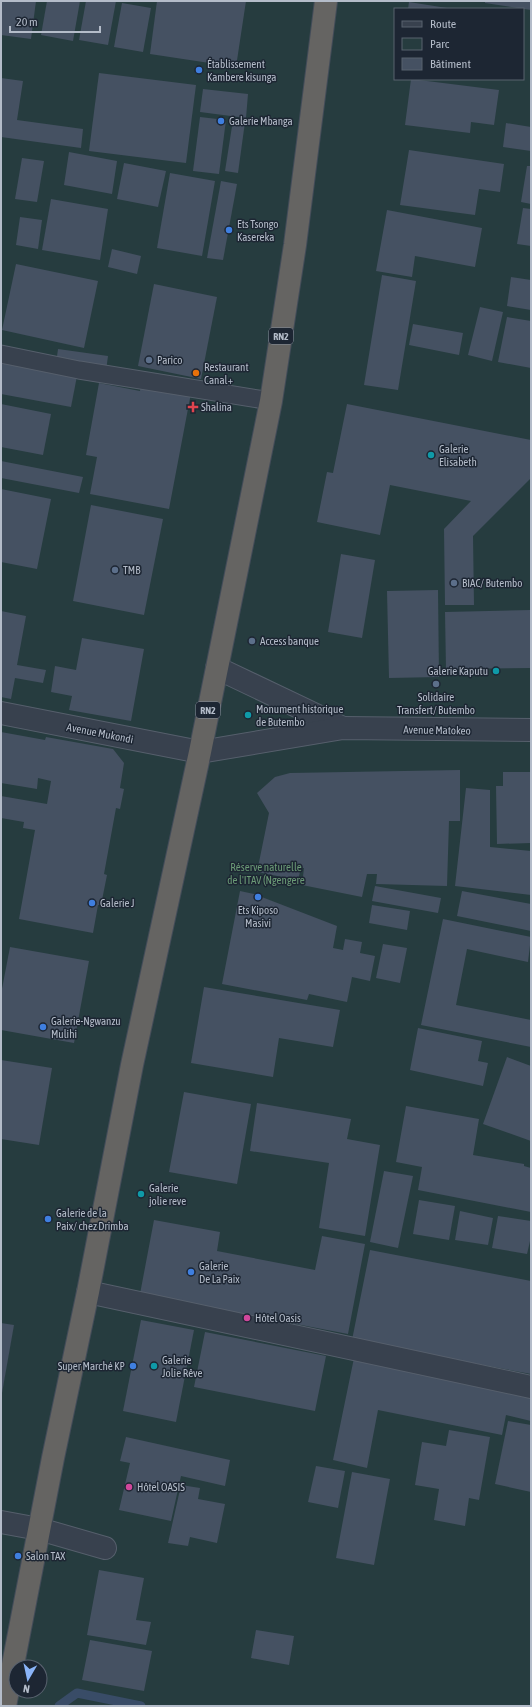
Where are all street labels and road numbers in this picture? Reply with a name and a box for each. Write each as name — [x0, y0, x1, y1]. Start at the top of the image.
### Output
road number: RN2 — [269, 328, 293, 344]
road number: RN2 — [196, 702, 220, 718]
street label: Avenue Mukondi — [66, 721, 134, 745]
street label: Avenue Matokeo — [403, 723, 471, 737]

